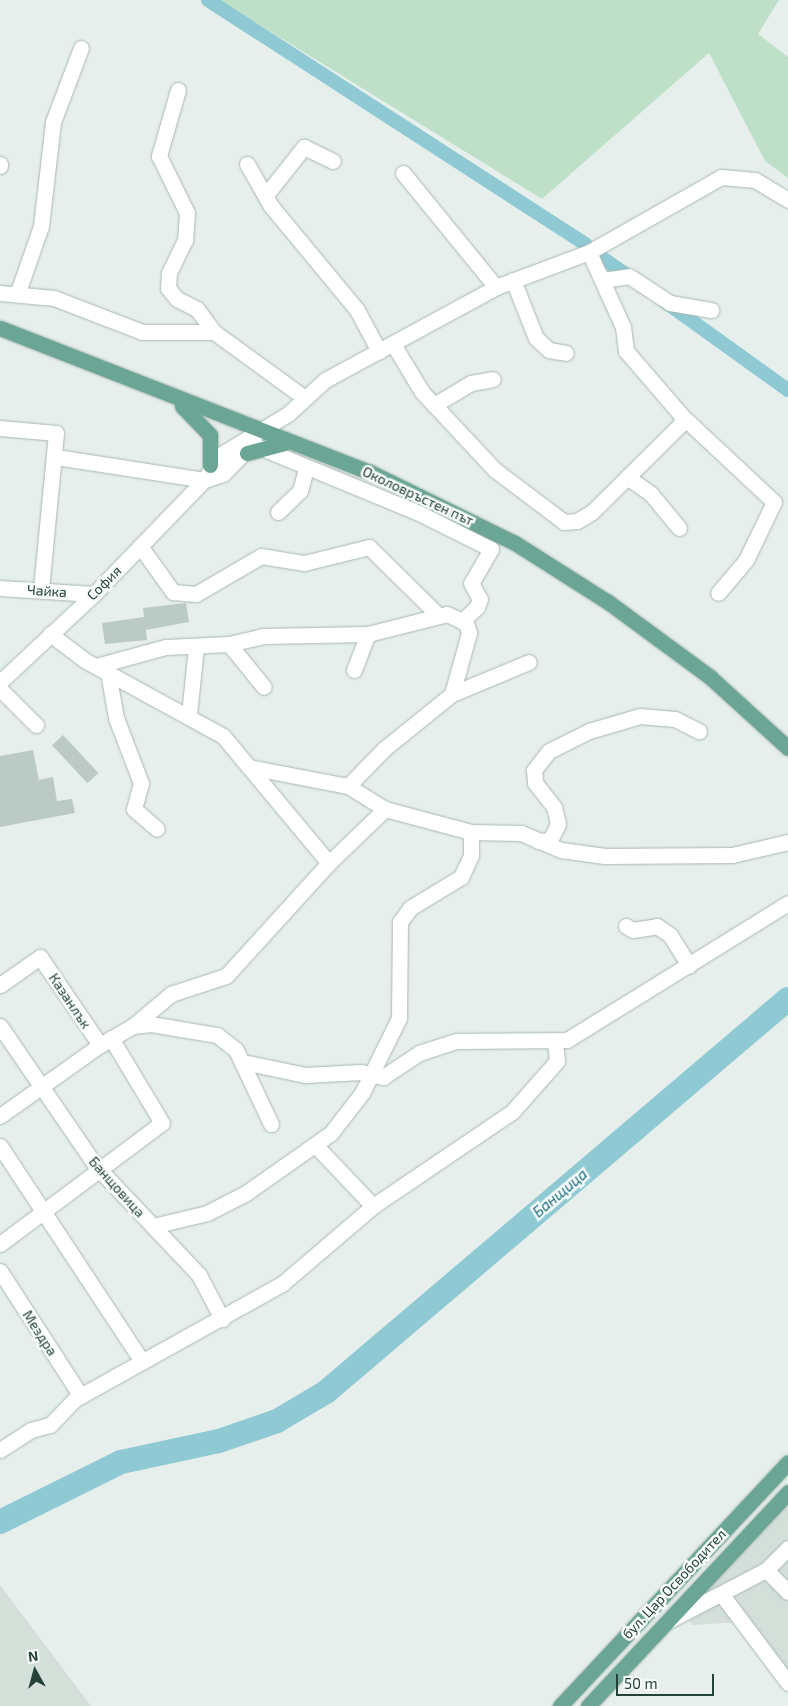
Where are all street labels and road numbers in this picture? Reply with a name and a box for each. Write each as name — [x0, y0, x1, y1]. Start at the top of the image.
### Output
street label: Околовръстен път — [360, 463, 476, 529]
street label: София — [83, 562, 125, 604]
street label: Чайка — [26, 581, 68, 601]
street label: Казанлък — [45, 970, 95, 1032]
street label: Банщовица — [85, 1153, 149, 1221]
street label: Мездра — [19, 1307, 61, 1359]
street label: бул. Цар Освободител — [619, 1526, 729, 1642]

